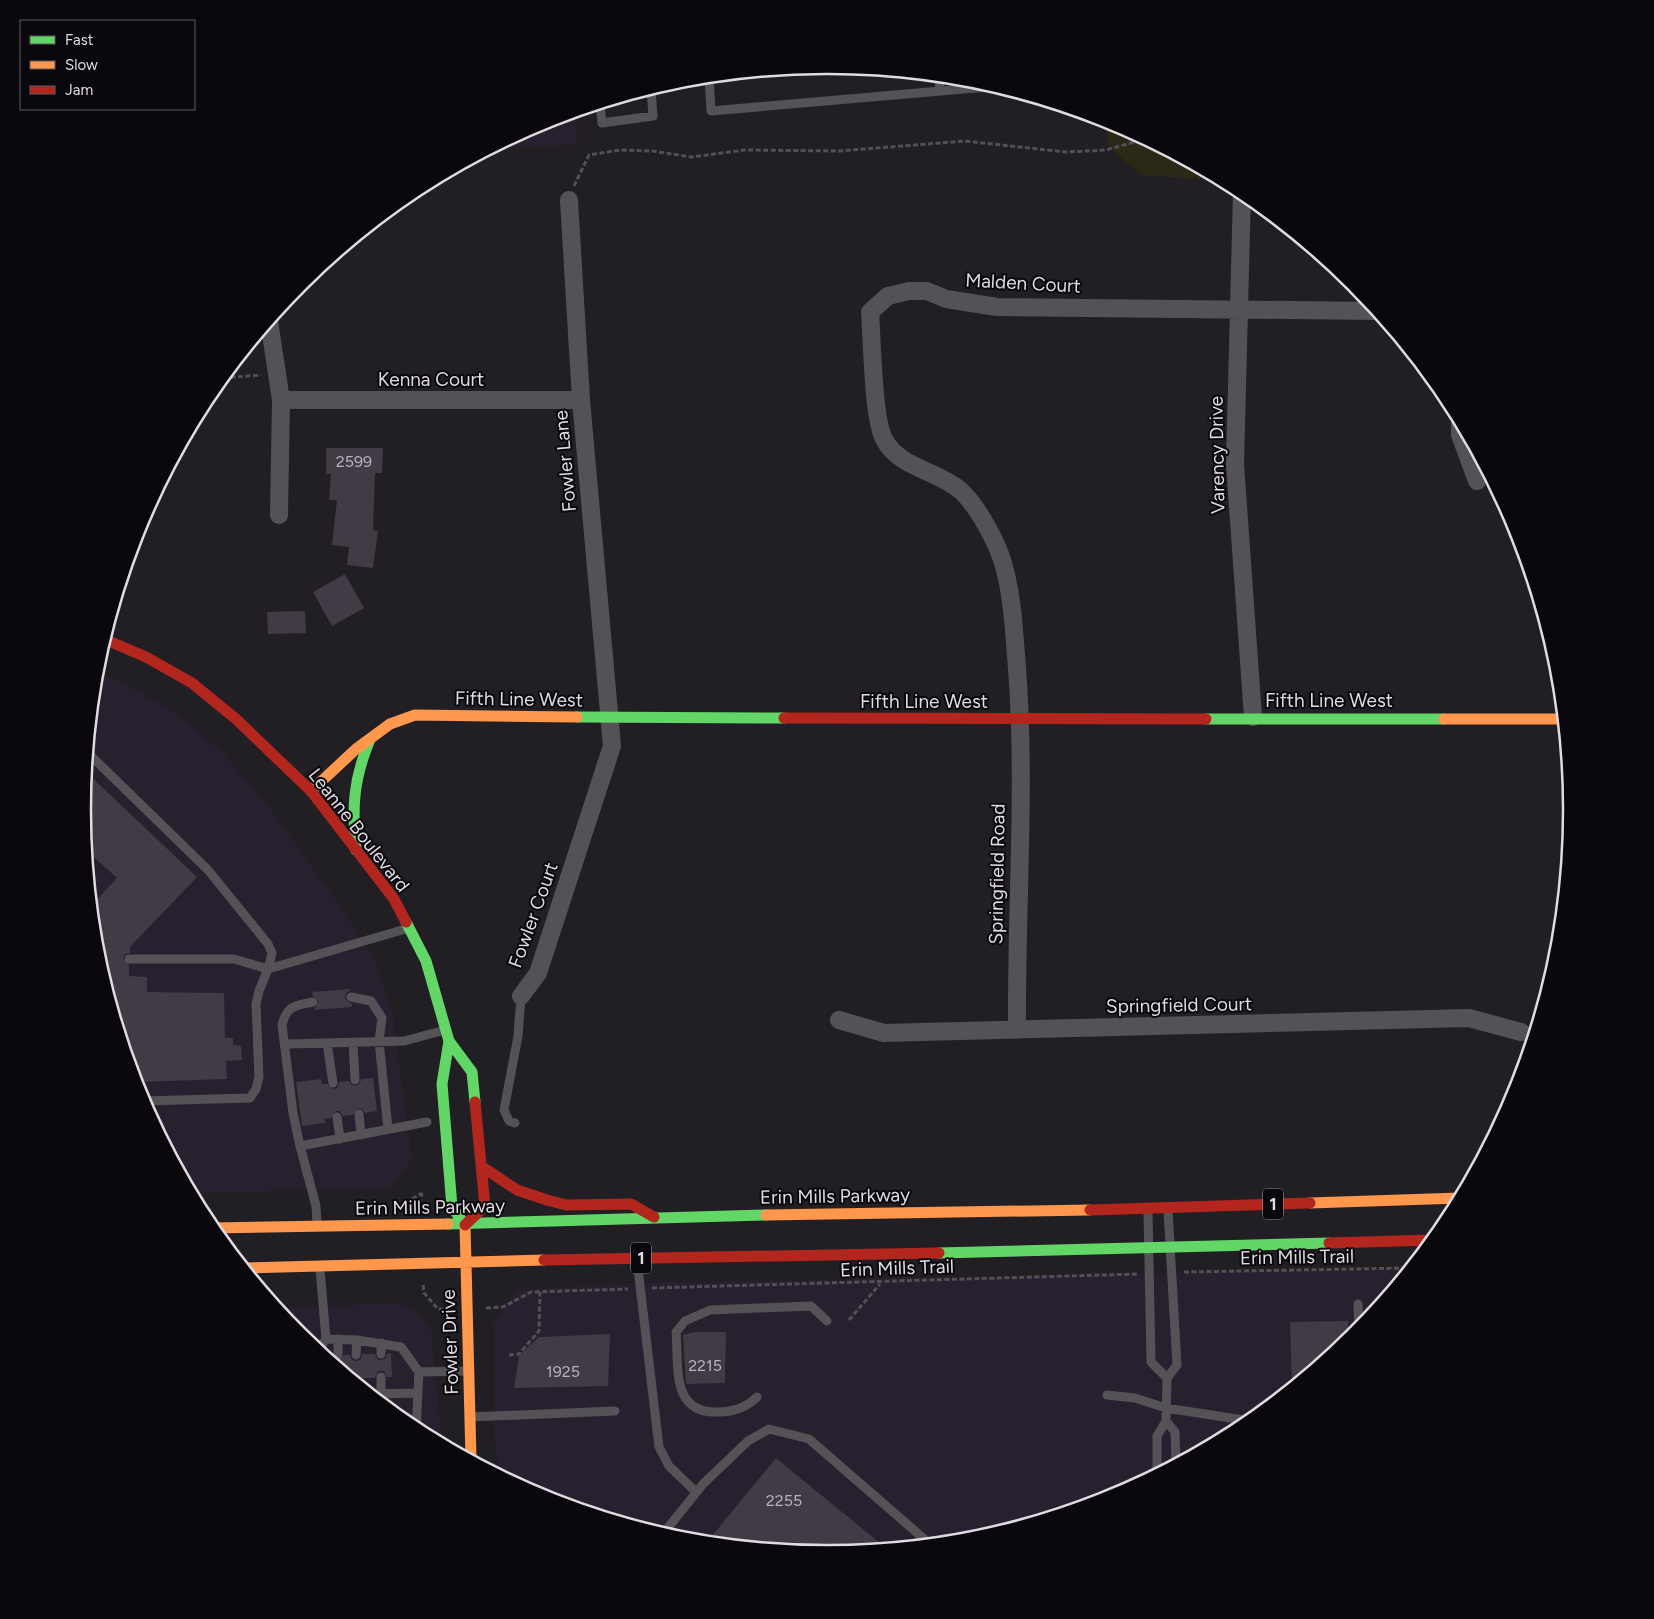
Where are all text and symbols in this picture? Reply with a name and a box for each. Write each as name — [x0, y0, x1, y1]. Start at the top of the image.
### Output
legend — [20, 20, 195, 110]
text: Fast — [65, 31, 94, 49]
text: Slow — [65, 56, 98, 74]
text: Jam — [65, 81, 93, 99]
street label: Malden Court — [965, 268, 1081, 298]
street label: Kenna Court — [378, 368, 484, 391]
street label: Varency Drive — [1204, 396, 1230, 514]
street label: Fowler Lane — [549, 409, 581, 513]
house number: 2599 — [336, 452, 372, 471]
street label: Fifth Line West — [455, 686, 583, 712]
street label: Fifth Line West — [1265, 689, 1393, 712]
street label: Fifth Line West — [860, 690, 988, 713]
street label: Leanne Boulevard — [304, 764, 414, 896]
street label: Springfield Road — [984, 803, 1010, 945]
street label: Fowler Court — [503, 859, 563, 971]
street label: Springfield Court — [1106, 992, 1252, 1018]
street label: Erin Mills Parkway — [760, 1183, 910, 1209]
road number: 1 — [1263, 1188, 1283, 1220]
street label: Erin Mills Parkway — [355, 1194, 505, 1220]
road number: 1 — [631, 1242, 651, 1274]
street label: Erin Mills Trail — [1240, 1245, 1354, 1269]
street label: Erin Mills Trail — [840, 1255, 954, 1281]
street label: Fowler Drive — [437, 1289, 463, 1395]
house number: 2215 — [688, 1356, 722, 1375]
house number: 1925 — [546, 1362, 580, 1381]
house number: 2255 — [766, 1491, 802, 1510]

